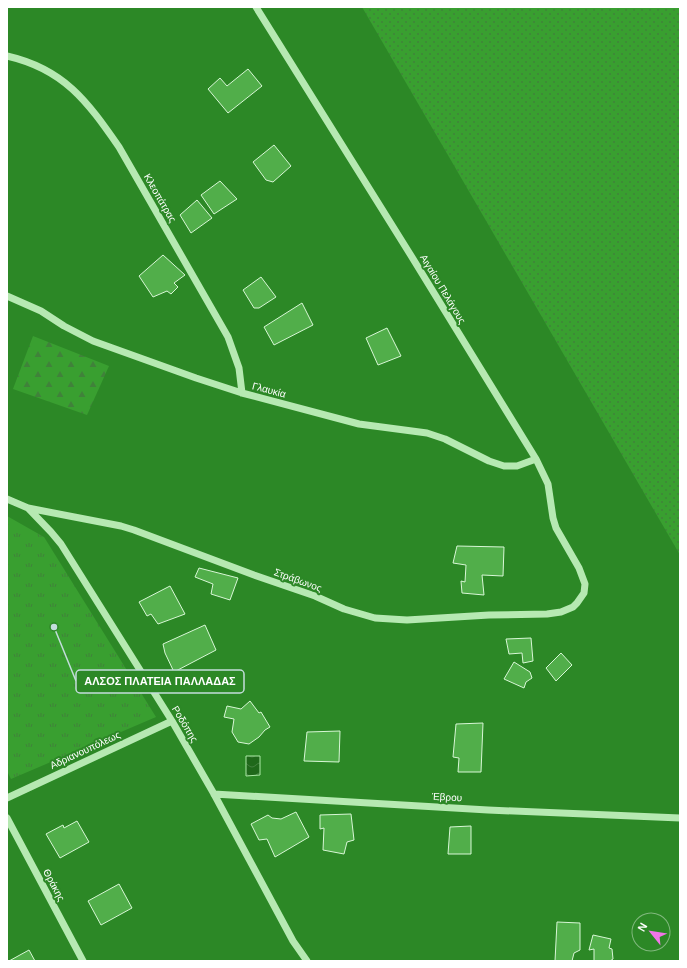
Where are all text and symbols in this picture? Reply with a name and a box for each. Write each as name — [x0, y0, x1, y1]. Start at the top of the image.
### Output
street label: Κλεοπάτρας — [142, 172, 178, 224]
street label: Αιγαίου Πελάγους — [418, 252, 468, 326]
street label: Γλαυκία — [251, 380, 287, 400]
street label: Στράβωνος — [273, 566, 324, 594]
callout: ΑΛΣΟΣ ΠΛΑΤΕΙΑ ΠΑΛΛΑΔΑΣ — [76, 670, 244, 693]
text: ΑΛΣΟΣ ΠΛΑΤΕΙΑ ΠΑΛΛΑΔΑΣ — [84, 675, 236, 687]
street label: Ροδόπης — [170, 704, 200, 744]
street label: Αδριανουπόλεως — [48, 729, 122, 771]
street label: Έβρου — [431, 791, 462, 803]
street label: Θράκης — [41, 867, 67, 903]
north arrow — [631, 912, 671, 952]
text: N — [635, 921, 650, 933]

